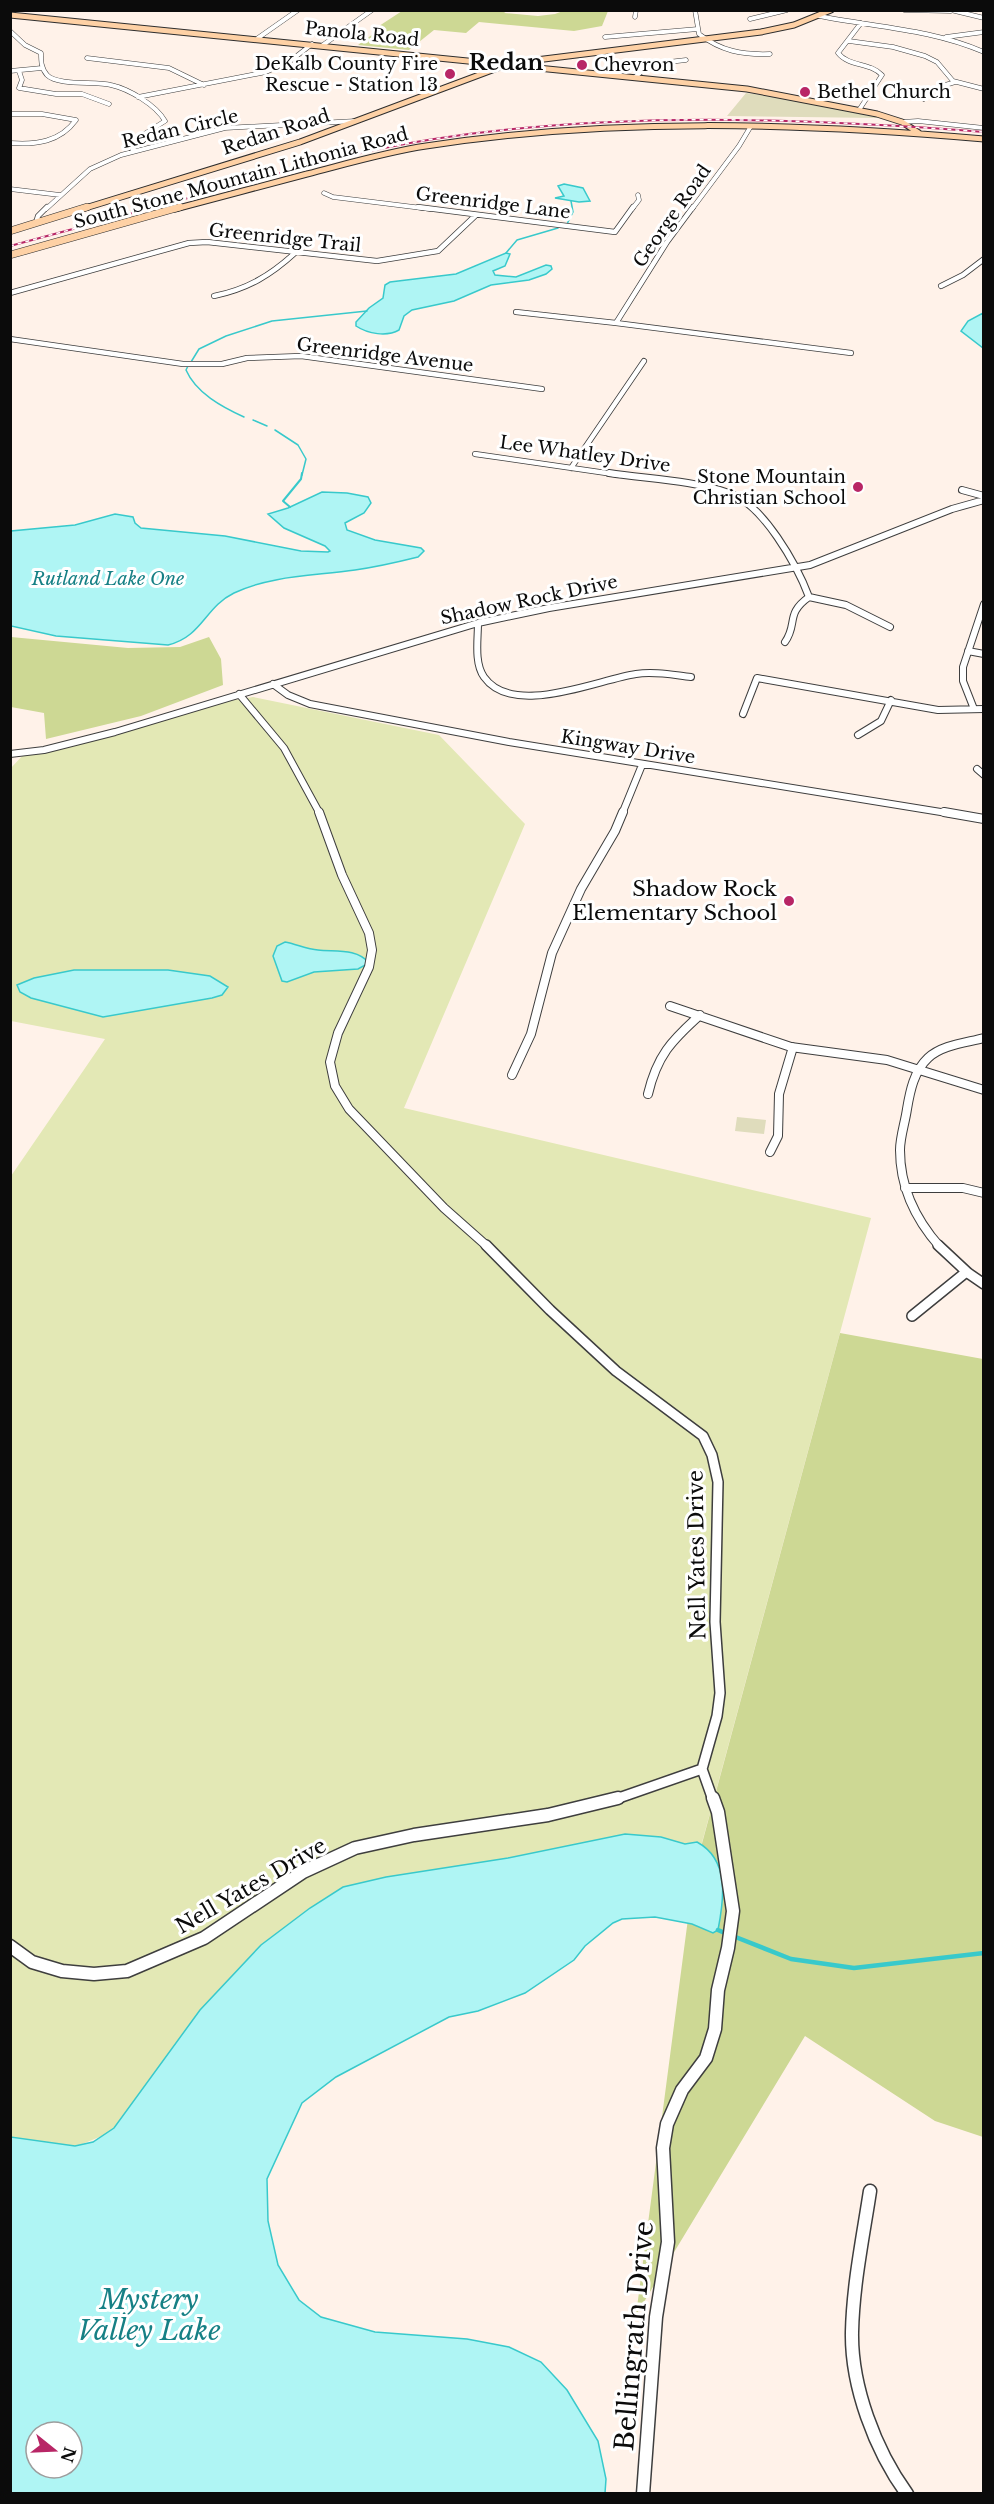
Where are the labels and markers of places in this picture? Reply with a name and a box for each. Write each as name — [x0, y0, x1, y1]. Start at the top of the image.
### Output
place label: DeKalb County Fire Rescue - Station 13 — [255, 53, 438, 96]
place label: Chevron — [594, 54, 674, 76]
marker: Chevron — [575, 58, 589, 72]
marker: DeKalb County Fire Rescue - Station 13 — [443, 67, 457, 81]
place label: Bethel Church — [817, 81, 951, 103]
marker: Bethel Church — [798, 85, 812, 99]
place label: Stone Mountain Christian School — [693, 466, 846, 509]
marker: Stone Mountain Christian School — [851, 480, 865, 494]
place label: Shadow Rock Elementary School — [572, 876, 777, 926]
marker: Shadow Rock Elementary School — [782, 894, 796, 908]

